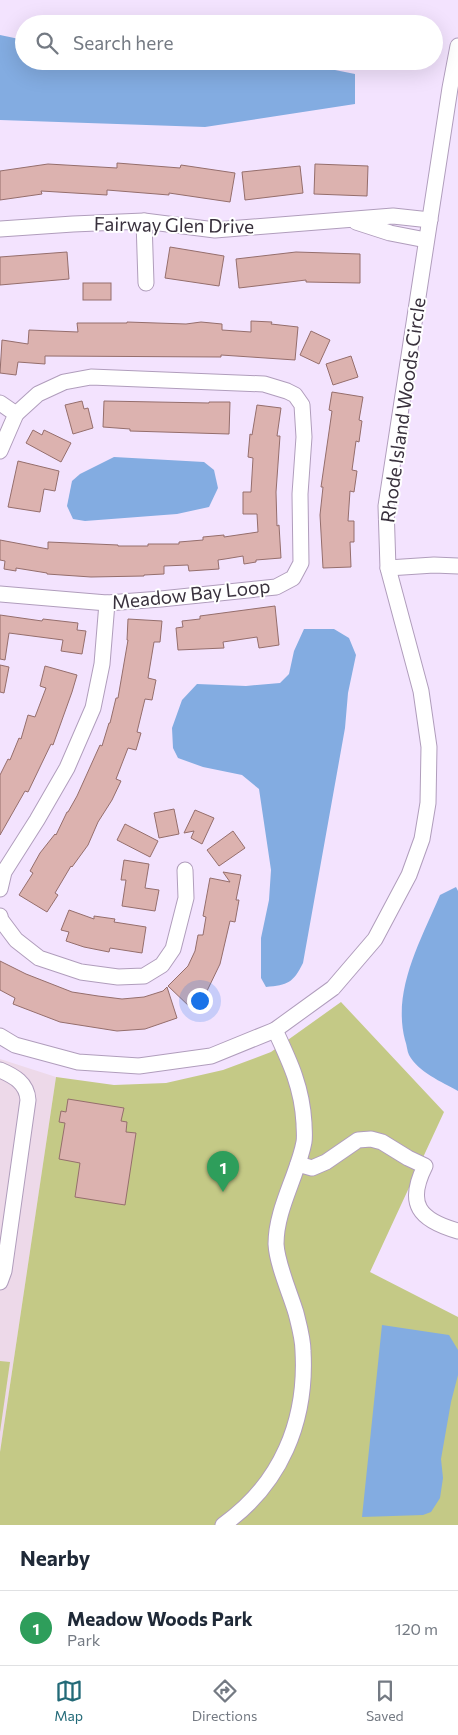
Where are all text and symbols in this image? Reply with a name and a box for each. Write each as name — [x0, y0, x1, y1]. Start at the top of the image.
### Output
search box — [15, 15, 443, 70]
icon: search — [33, 29, 61, 57]
text: Search here — [73, 31, 173, 54]
street label: Fairway Glen Drive — [94, 212, 254, 237]
street label: Rhode Island Woods Circle — [375, 296, 430, 524]
street label: Meadow Bay Loop — [111, 574, 271, 613]
your location — [187, 988, 213, 1014]
pin: 1 — [207, 1151, 239, 1192]
text: Nearby — [20, 1545, 90, 1570]
text: Meadow Woods Park — [67, 1607, 253, 1630]
text: 1 — [32, 1619, 40, 1638]
text: 120 m — [395, 1619, 438, 1638]
text: Park — [67, 1630, 100, 1649]
tab: Map — [54, 1677, 83, 1724]
tab: Directions — [192, 1677, 257, 1724]
tab: Saved — [366, 1677, 404, 1724]

